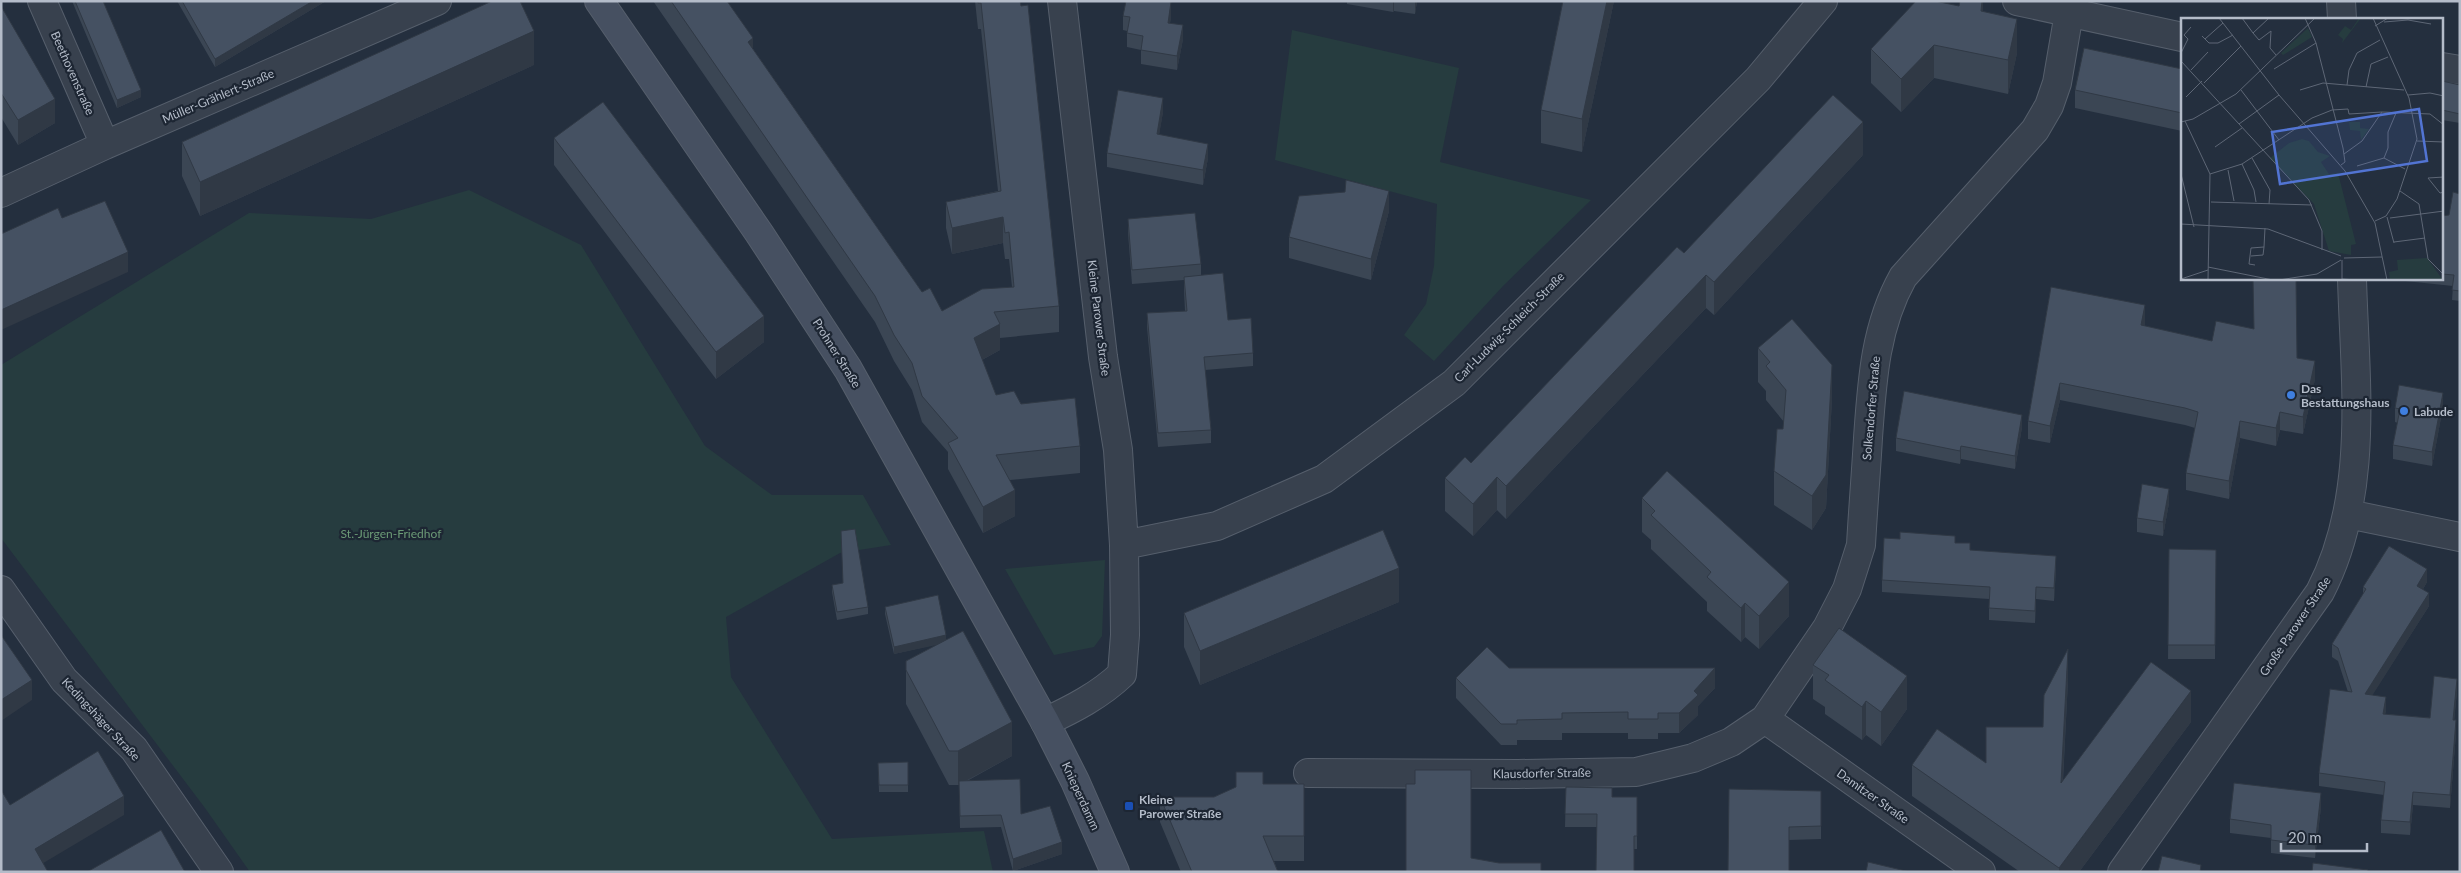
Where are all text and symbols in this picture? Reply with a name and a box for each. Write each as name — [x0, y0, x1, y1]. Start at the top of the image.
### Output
inset map — [2181, 18, 2444, 280]
street label: Beethovenstraße — [48, 29, 98, 117]
street label: Müller-Grählert-Straße — [160, 66, 276, 126]
street label: Kleine Parower Straße — [1084, 259, 1114, 377]
street label: Carl-Ludwig-Schleich-Straße — [1451, 269, 1567, 385]
street label: Prohner Straße — [810, 316, 864, 390]
street label: Solkendorfer Straße — [1859, 355, 1883, 461]
place label: Das Bestattungshaus — [2301, 381, 2389, 410]
marker: Das Bestattungshaus — [2285, 389, 2297, 401]
place label: Labude — [2414, 404, 2454, 419]
marker: Labude — [2398, 405, 2410, 417]
park label: St.-Jürgen-Friedhof — [341, 526, 442, 541]
street label: Große Parower Straße — [2256, 573, 2334, 679]
street label: Kedingshäger Straße — [59, 674, 143, 764]
street label: Knieperdamm — [1059, 760, 1103, 833]
street label: Klausdorfer Straße — [1493, 765, 1591, 781]
street label: Damitzer Straße — [1834, 766, 1912, 826]
place label: Kleine Parower Straße — [1139, 792, 1222, 821]
marker: Kleine Parower Straße — [1123, 800, 1135, 812]
scale bar — [2281, 820, 2367, 852]
text: 20 m — [2288, 828, 2322, 846]

